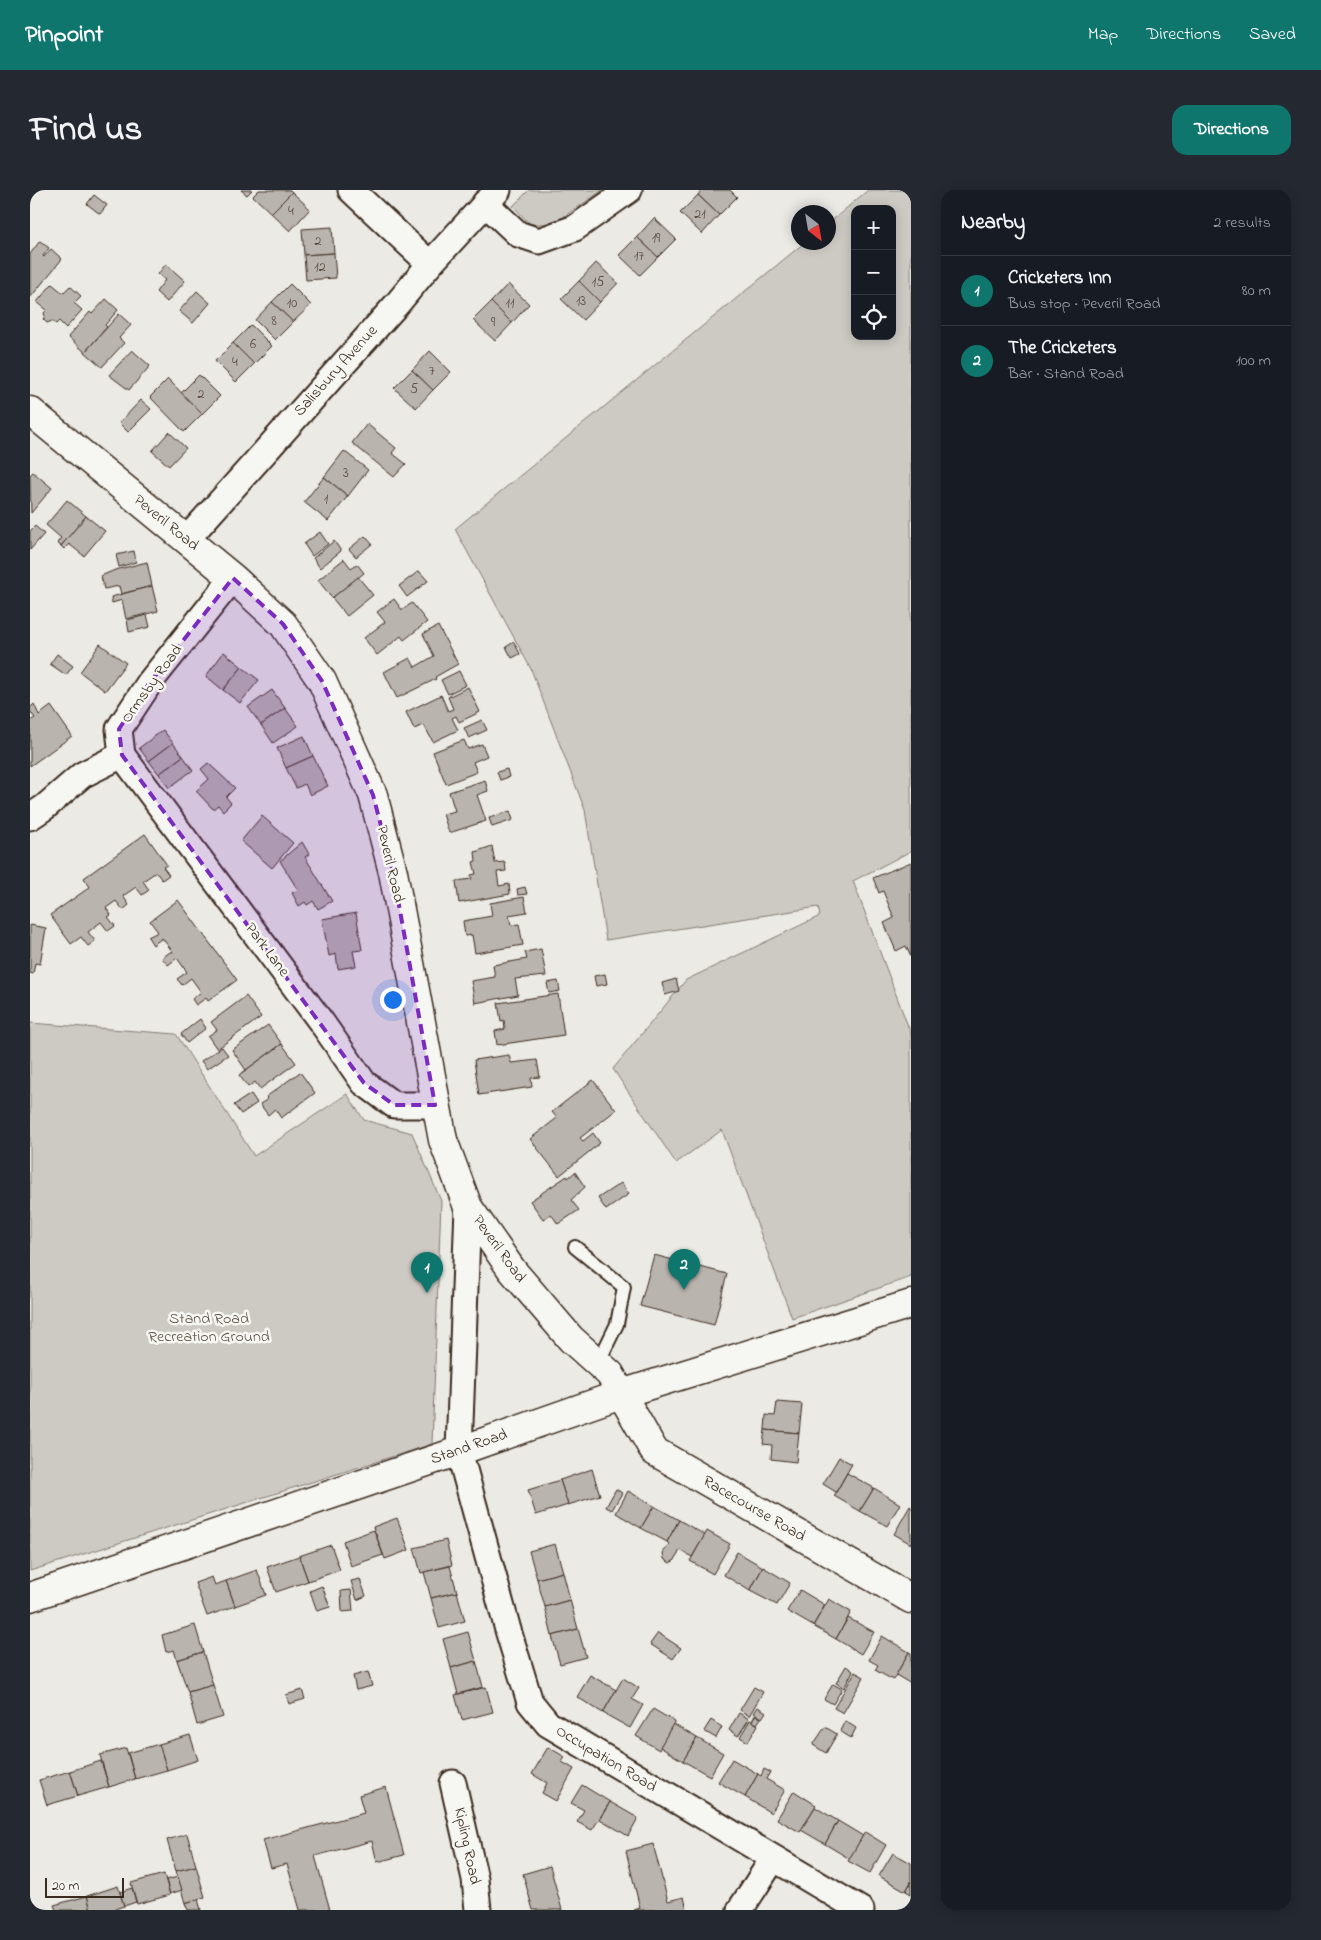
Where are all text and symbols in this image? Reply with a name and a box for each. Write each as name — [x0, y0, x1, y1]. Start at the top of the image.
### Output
text: Pinpoint — [25, 18, 103, 53]
text: Map — [1088, 22, 1118, 48]
text: Directions — [1146, 22, 1221, 48]
text: Saved — [1249, 22, 1296, 48]
text: Find us — [30, 105, 142, 156]
button: Directions — [1172, 105, 1291, 155]
house number: 4 — [288, 201, 294, 222]
house number: 21 — [694, 204, 706, 225]
north arrow — [791, 205, 836, 250]
map controls — [851, 205, 896, 340]
button: + — [851, 205, 896, 250]
text: Nearby — [961, 208, 1025, 238]
text: 2 results — [1213, 211, 1271, 235]
house number: 19 — [652, 228, 661, 249]
house number: 2 — [315, 231, 322, 252]
house number: 17 — [634, 246, 644, 267]
button: − — [851, 250, 896, 295]
house number: 12 — [314, 257, 326, 278]
text: Cricketers Inn — [1008, 265, 1111, 292]
house number: 15 — [592, 272, 604, 293]
text: 1 — [974, 279, 980, 303]
text: 80 m — [1242, 279, 1271, 303]
house number: 13 — [576, 291, 586, 312]
text: Bus stop · Peveril Road — [1008, 292, 1161, 316]
house number: 10 — [287, 293, 297, 314]
house number: 11 — [506, 293, 515, 314]
button: locate — [851, 295, 896, 340]
house number: 8 — [271, 311, 277, 332]
house number: 9 — [491, 312, 496, 333]
street label: Salisbury Avenue — [288, 319, 384, 422]
house number: 6 — [250, 334, 256, 355]
text: The Cricketers — [1008, 335, 1117, 362]
text: 2 — [973, 349, 981, 373]
text: 100 m — [1236, 349, 1271, 373]
house number: 4 — [232, 352, 238, 373]
house number: 7 — [429, 361, 435, 382]
text: Bar · Stand Road — [1008, 362, 1124, 386]
house number: 5 — [410, 379, 418, 400]
house number: 2 — [198, 384, 205, 405]
house number: 3 — [343, 463, 349, 484]
street label: Peveril Road — [128, 489, 204, 557]
house number: 1 — [324, 489, 329, 510]
street label: Ormsby Road — [115, 640, 189, 728]
street label: Peveril Road — [369, 823, 411, 905]
street label: Park Lane — [239, 918, 296, 983]
your location — [380, 987, 406, 1013]
street label: Peveril Road — [466, 1210, 532, 1288]
pin: 2 — [668, 1249, 700, 1290]
pin: 1 — [411, 1252, 443, 1293]
park label: Stand Road Recreation Ground — [148, 1307, 270, 1349]
street label: Stand Road — [427, 1423, 511, 1471]
street label: Racecourse Road — [698, 1470, 810, 1548]
street label: Occupation Road — [551, 1719, 661, 1799]
street label: Kipling Road — [447, 1805, 487, 1887]
scale bar — [45, 1875, 124, 1898]
text: 20 m — [52, 1876, 79, 1897]

